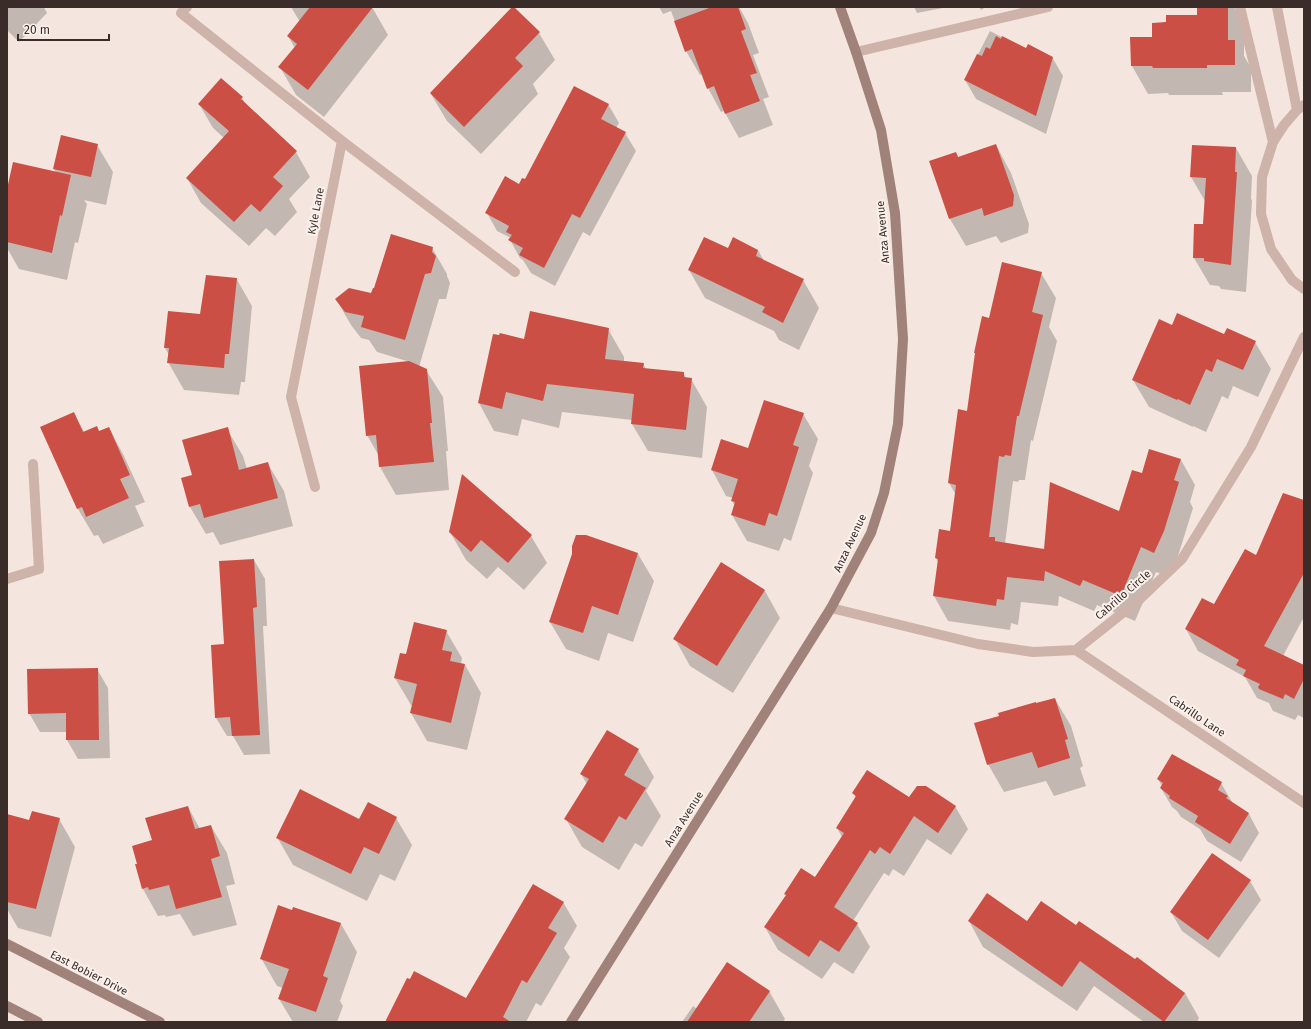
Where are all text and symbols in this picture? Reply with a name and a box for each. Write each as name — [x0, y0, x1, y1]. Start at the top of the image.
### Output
scale bar — [18, 16, 109, 42]
text: 20 m — [24, 23, 50, 37]
street label: Kyle Lane — [305, 186, 327, 236]
street label: Anza Avenue — [874, 200, 892, 264]
street label: Anza Avenue — [831, 512, 869, 574]
street label: Cabrillo Circle — [1093, 567, 1153, 623]
street label: Cabrillo Lane — [1166, 692, 1228, 740]
street label: Anza Avenue — [662, 789, 706, 849]
street label: East Bobier Drive — [48, 948, 130, 998]

